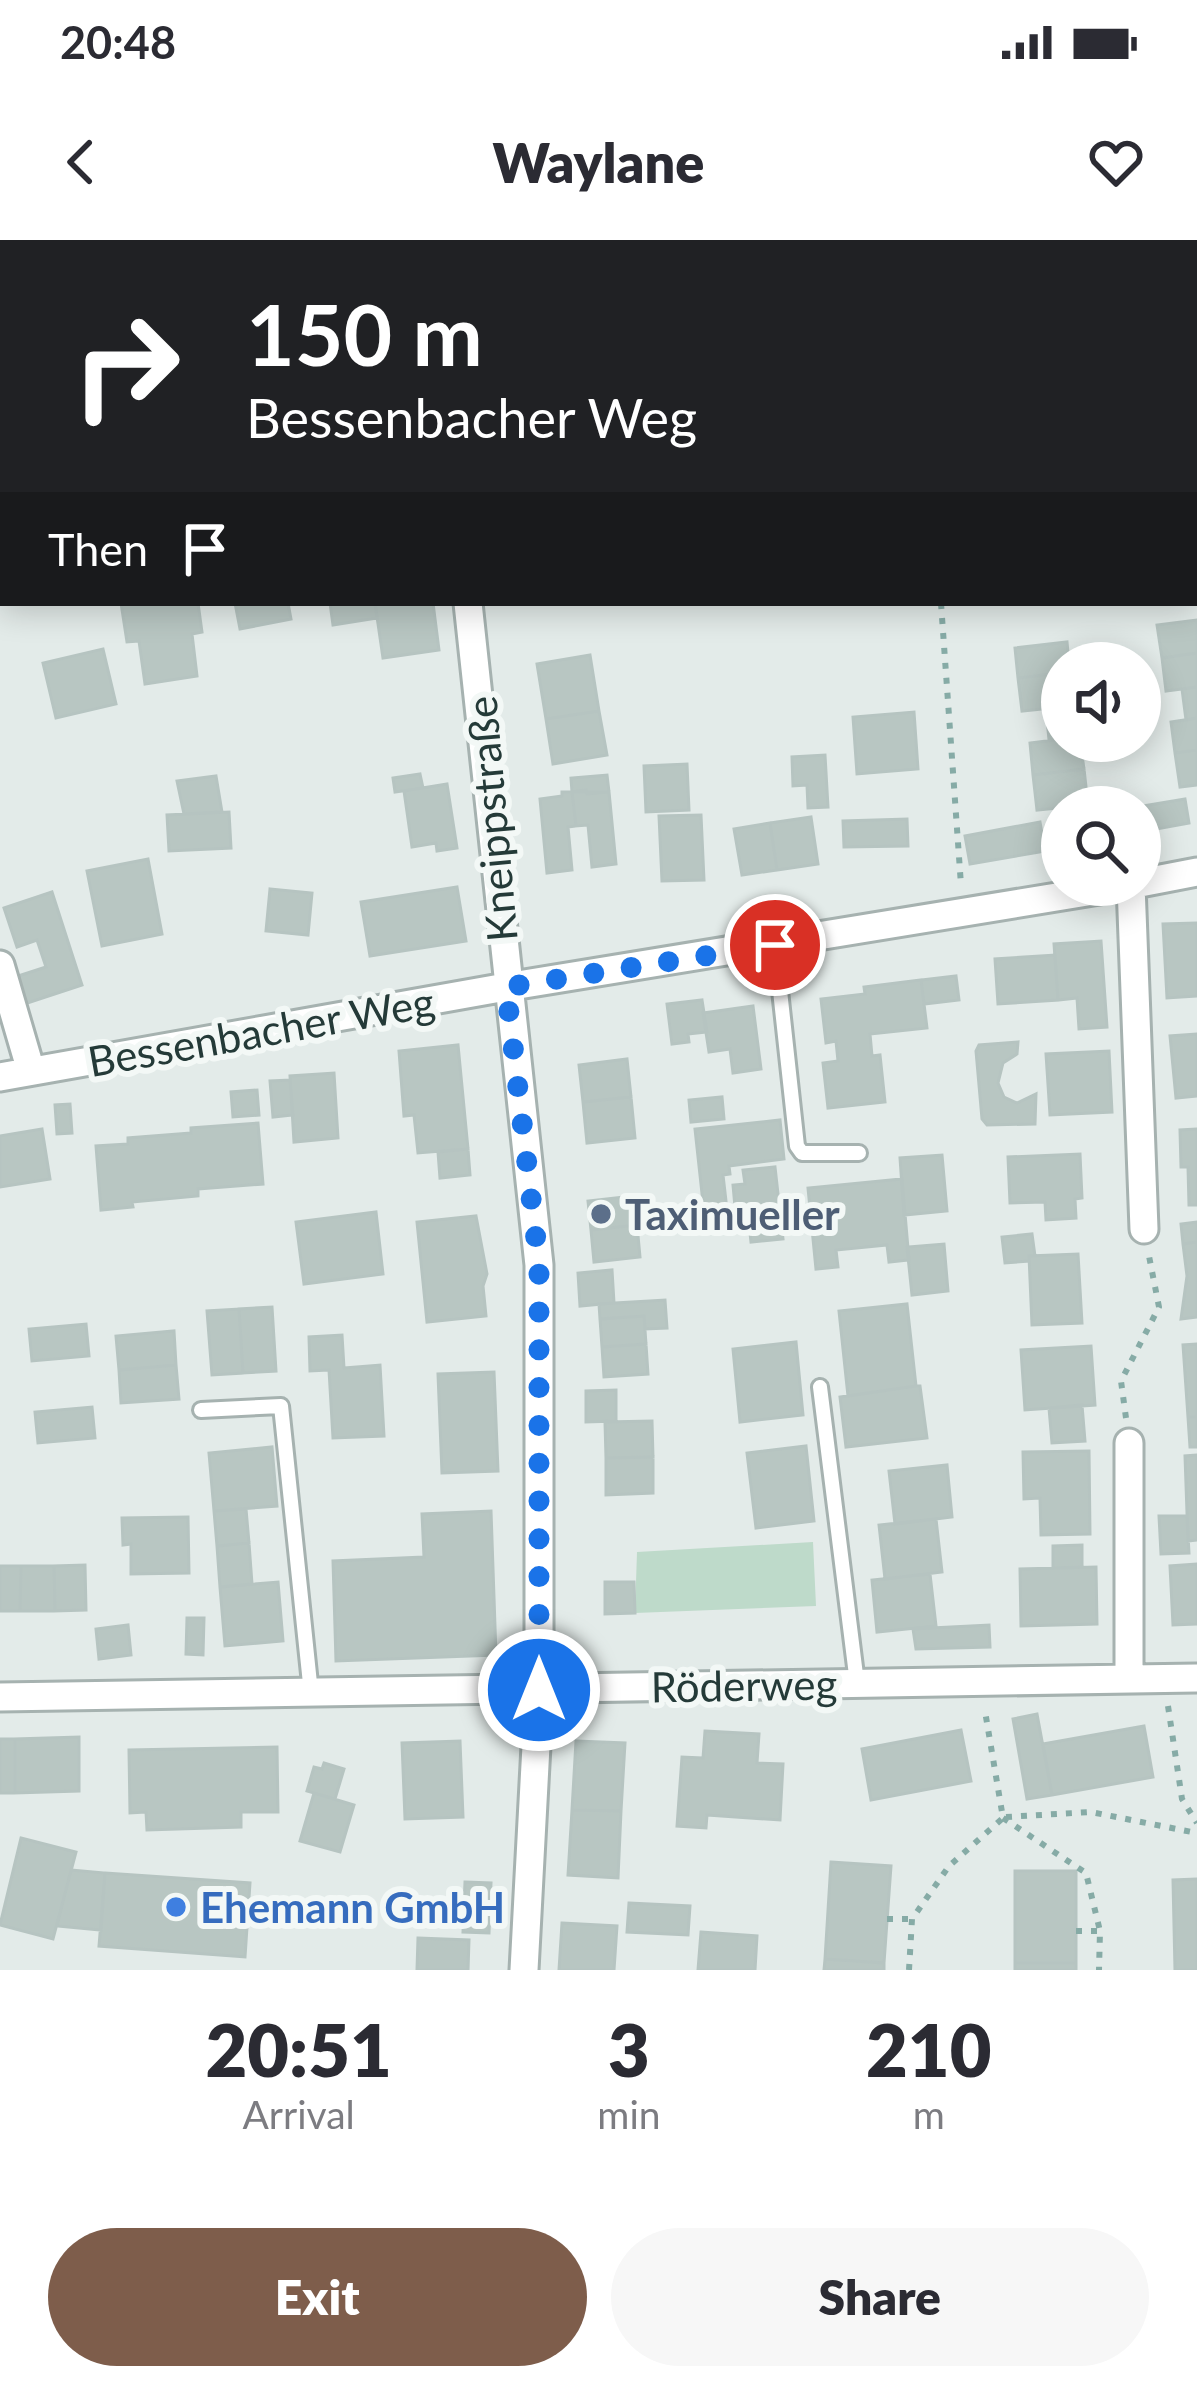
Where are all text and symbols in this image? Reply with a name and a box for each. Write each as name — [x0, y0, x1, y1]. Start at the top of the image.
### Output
text: 20:48 — [60, 15, 176, 69]
icon: back — [48, 129, 114, 195]
icon: heart — [1083, 129, 1149, 195]
text: Waylane — [493, 130, 704, 195]
text: 150 m — [246, 283, 483, 384]
icon: right — [48, 288, 204, 444]
text: Bessenbacher Weg — [246, 385, 697, 450]
icon: arrive — [172, 516, 238, 582]
text: Then — [48, 522, 148, 576]
map controls — [1041, 642, 1161, 906]
button: sound — [1041, 642, 1161, 762]
street label: Kneippstraße — [455, 694, 527, 944]
button: search — [1041, 786, 1161, 906]
pin — [724, 894, 826, 996]
icon: arrive — [742, 912, 808, 978]
street label: Bessenbacher Weg — [84, 976, 438, 1086]
place label: Taximueller — [625, 1189, 840, 1239]
marker: Taximueller — [588, 1201, 614, 1227]
position arrow — [476, 1627, 602, 1753]
street label: Röderweg — [650, 1658, 838, 1712]
place label: Ehemann GmbH — [200, 1882, 505, 1932]
marker: Ehemann GmbH — [163, 1894, 189, 1920]
text: 20:51 — [206, 2006, 392, 2092]
text: 3 — [608, 2006, 650, 2092]
text: 210 — [866, 2006, 991, 2092]
text: Arrival — [242, 2091, 355, 2137]
text: min — [597, 2091, 661, 2137]
text: m — [913, 2091, 945, 2137]
button: Exit — [48, 2228, 587, 2366]
button: Share — [611, 2228, 1149, 2366]

